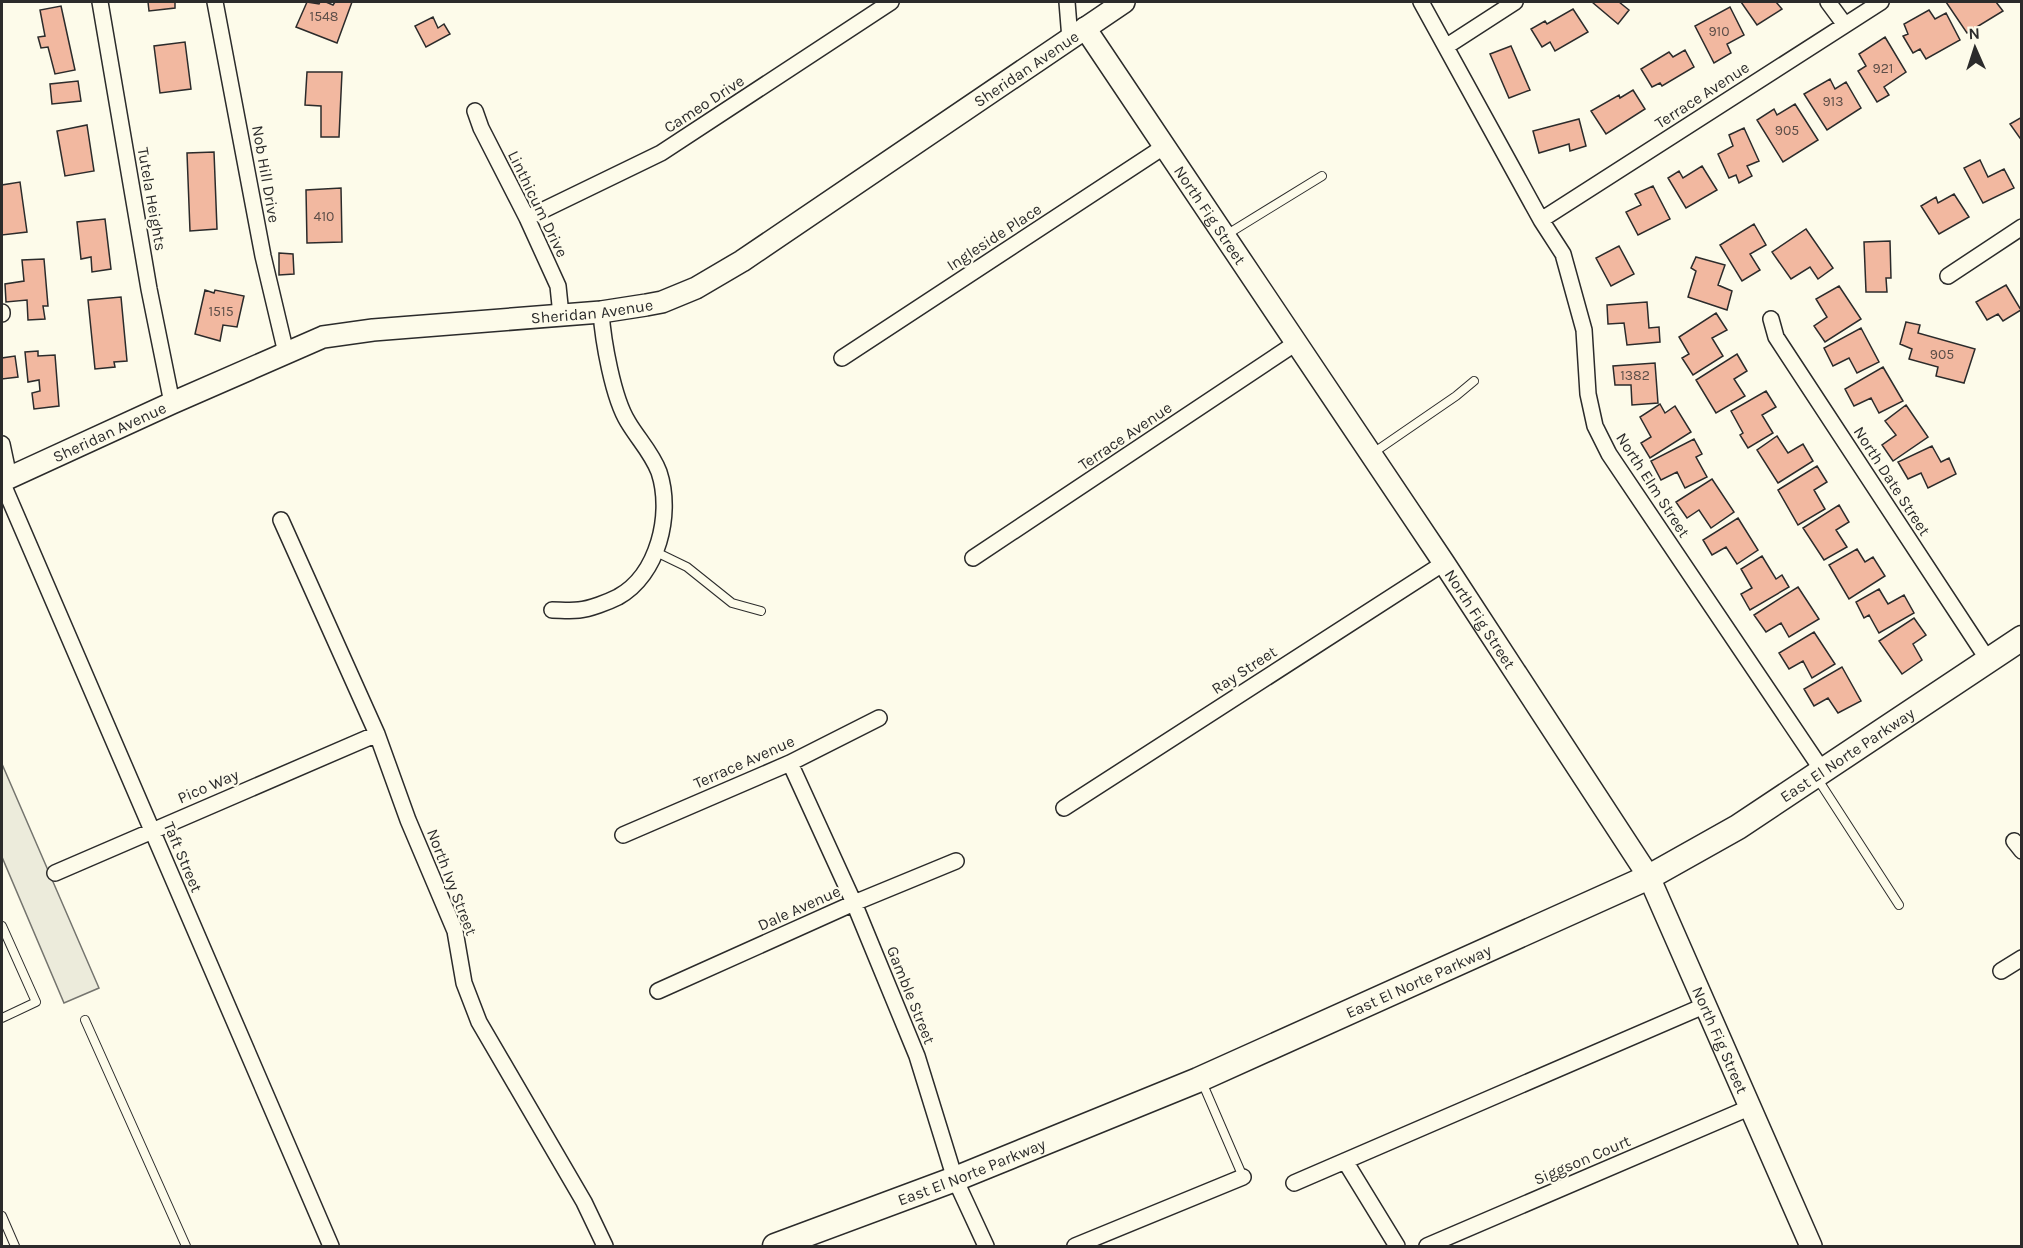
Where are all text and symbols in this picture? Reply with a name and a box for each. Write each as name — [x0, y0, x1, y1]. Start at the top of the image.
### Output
house number: 1548 — [310, 8, 338, 25]
north arrow — [1945, 18, 2005, 78]
house number: 910 — [1708, 23, 1730, 40]
text: N — [1968, 24, 1980, 43]
street label: Sheridan Avenue — [970, 26, 1082, 111]
street label: Terrace Avenue — [1651, 58, 1753, 132]
house number: 921 — [1873, 60, 1893, 77]
street label: Cameo Drive — [660, 71, 748, 137]
house number: 913 — [1822, 93, 1844, 110]
house number: 905 — [1775, 122, 1799, 139]
street label: Nob Hill Drive — [248, 124, 284, 224]
street label: Tutela Heights — [134, 146, 170, 252]
street label: Linthicum Drive — [504, 148, 572, 260]
street label: North Fig Street — [1170, 162, 1250, 268]
street label: Ingleside Place — [943, 199, 1045, 275]
house number: 410 — [314, 208, 334, 225]
street label: Sheridan Avenue — [530, 294, 654, 327]
house number: 1515 — [208, 303, 234, 320]
house number: 905 — [1930, 346, 1954, 363]
house number: 1382 — [1620, 367, 1650, 384]
street label: Sheridan Avenue — [50, 398, 169, 466]
street label: Terrace Avenue — [1075, 398, 1175, 474]
street label: North Date Street — [1850, 423, 1934, 539]
street label: North Elm Street — [1612, 429, 1694, 541]
street label: North Fig Street — [1441, 566, 1520, 672]
street label: Ray Street — [1208, 642, 1280, 698]
street label: East El Norte Parkway — [1776, 703, 1918, 806]
street label: Terrace Avenue — [691, 731, 797, 793]
street label: Pico Way — [175, 764, 242, 807]
street label: Taft Street — [160, 819, 206, 895]
street label: North Ivy Street — [423, 826, 481, 938]
street label: Dale Avenue — [755, 881, 843, 935]
street label: East El Norte Parkway — [1343, 940, 1494, 1022]
street label: Gamble Street — [883, 943, 939, 1047]
street label: North Fig Street — [1689, 983, 1752, 1096]
street label: Siggson Court — [1531, 1131, 1633, 1189]
street label: East El Norte Parkway — [895, 1134, 1049, 1209]

